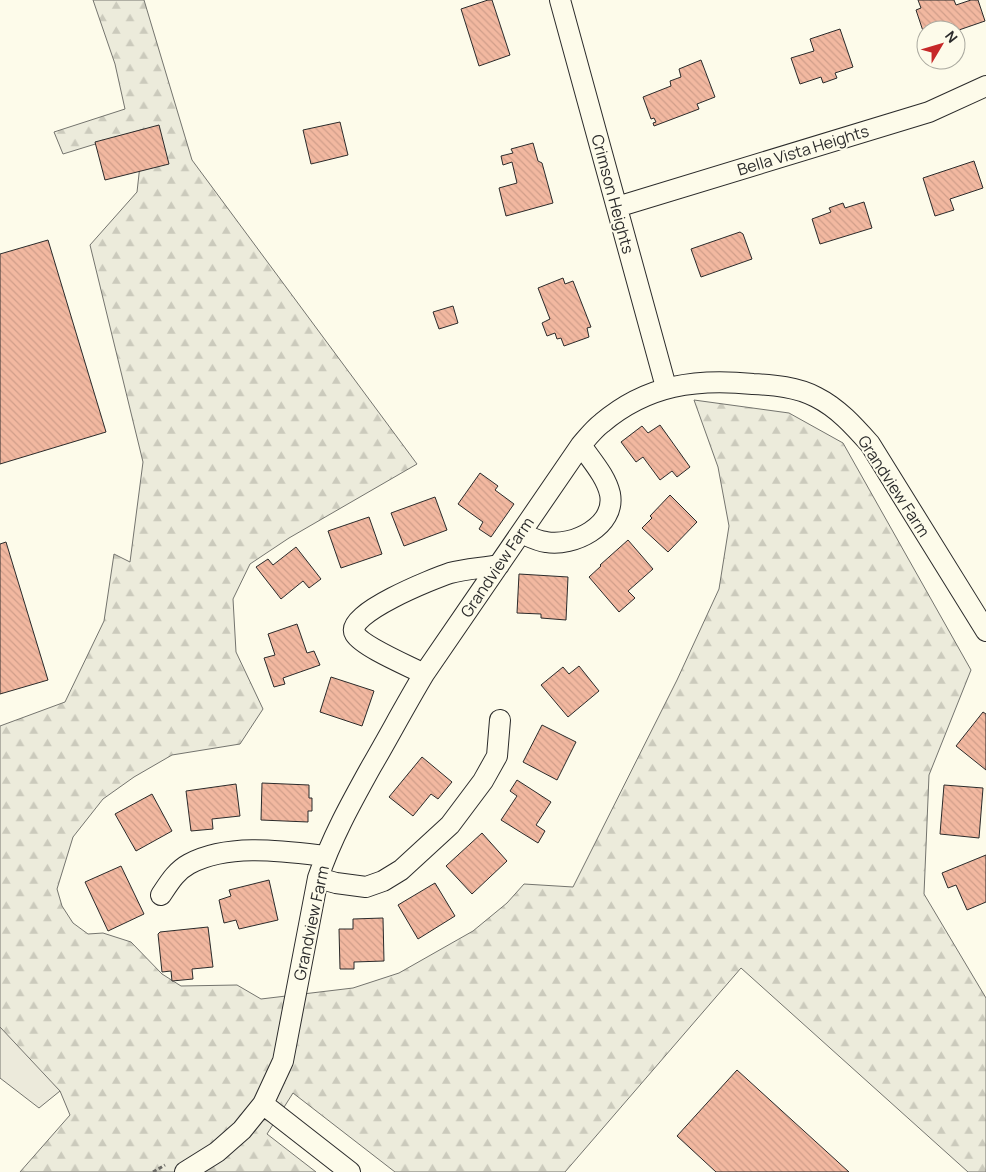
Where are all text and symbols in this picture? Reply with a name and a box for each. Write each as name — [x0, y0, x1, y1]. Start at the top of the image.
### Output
north arrow — [916, 20, 966, 70]
text: N — [941, 27, 962, 47]
street label: Bella Vista Heights — [735, 120, 871, 180]
street label: Crimson Heights — [586, 132, 640, 256]
street label: Grandview Farm — [853, 431, 935, 541]
street label: Grandview Farm — [455, 512, 539, 622]
street label: Grandview Farm — [288, 864, 334, 982]

